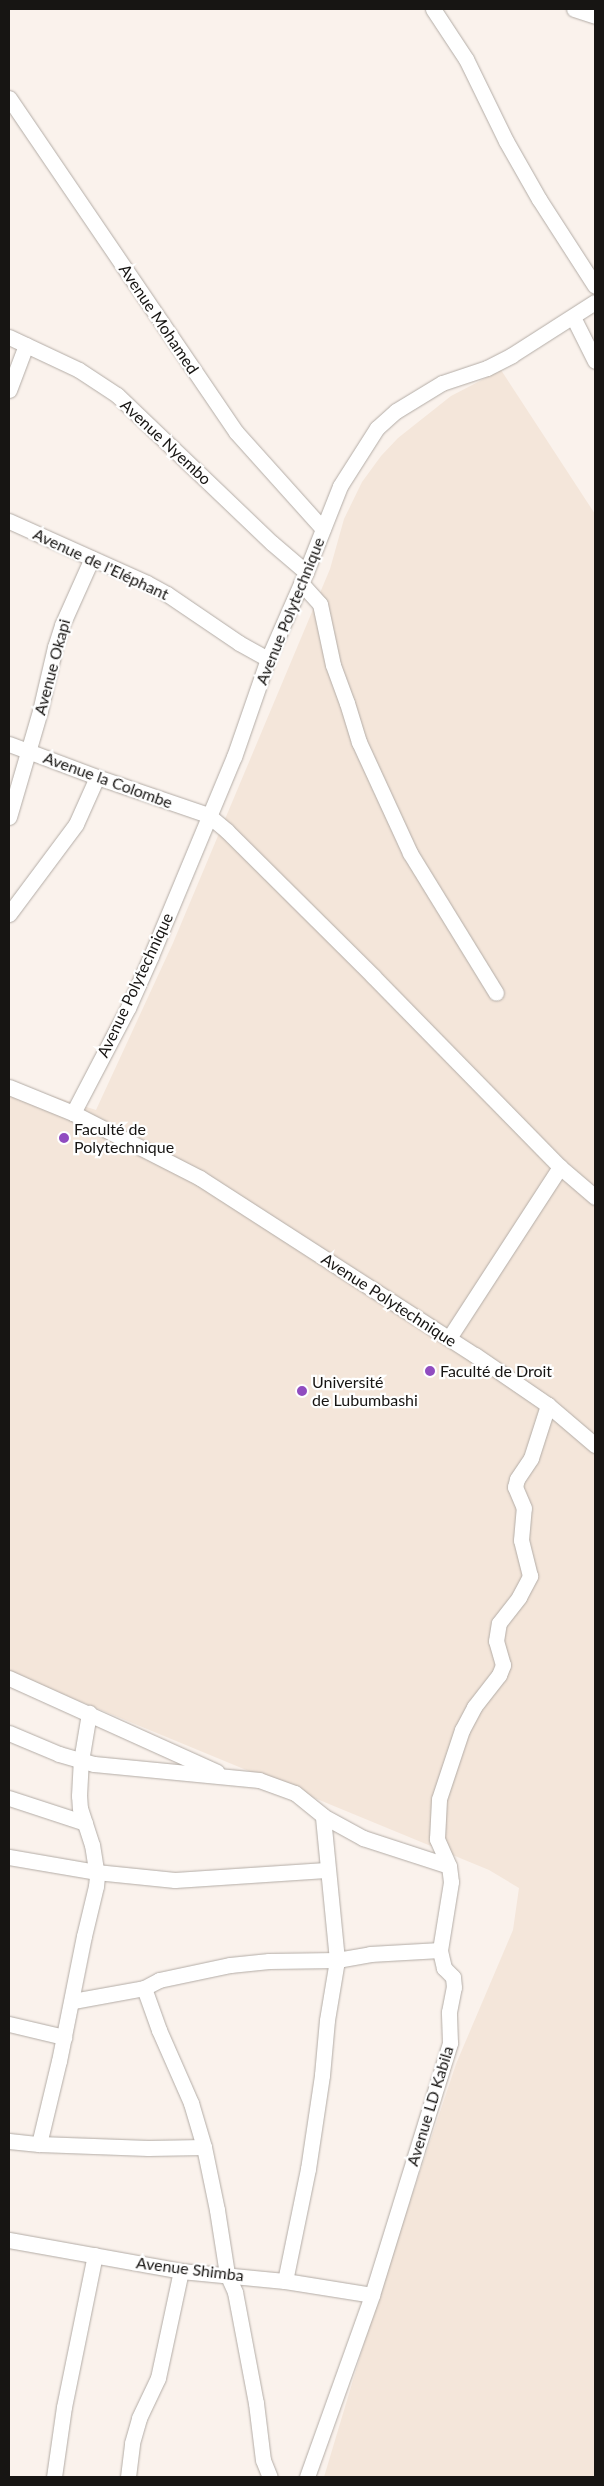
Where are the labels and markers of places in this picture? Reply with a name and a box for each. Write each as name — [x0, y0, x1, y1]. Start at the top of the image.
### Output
place label: Faculté de Polytechnique — [74, 1119, 174, 1157]
marker: Faculté de Polytechnique — [58, 1132, 70, 1144]
place label: Faculté de Droit — [440, 1361, 552, 1381]
marker: Faculté de Droit — [424, 1365, 436, 1377]
place label: Université de Lubumbashi — [312, 1372, 418, 1410]
marker: Université de Lubumbashi — [296, 1385, 308, 1397]

